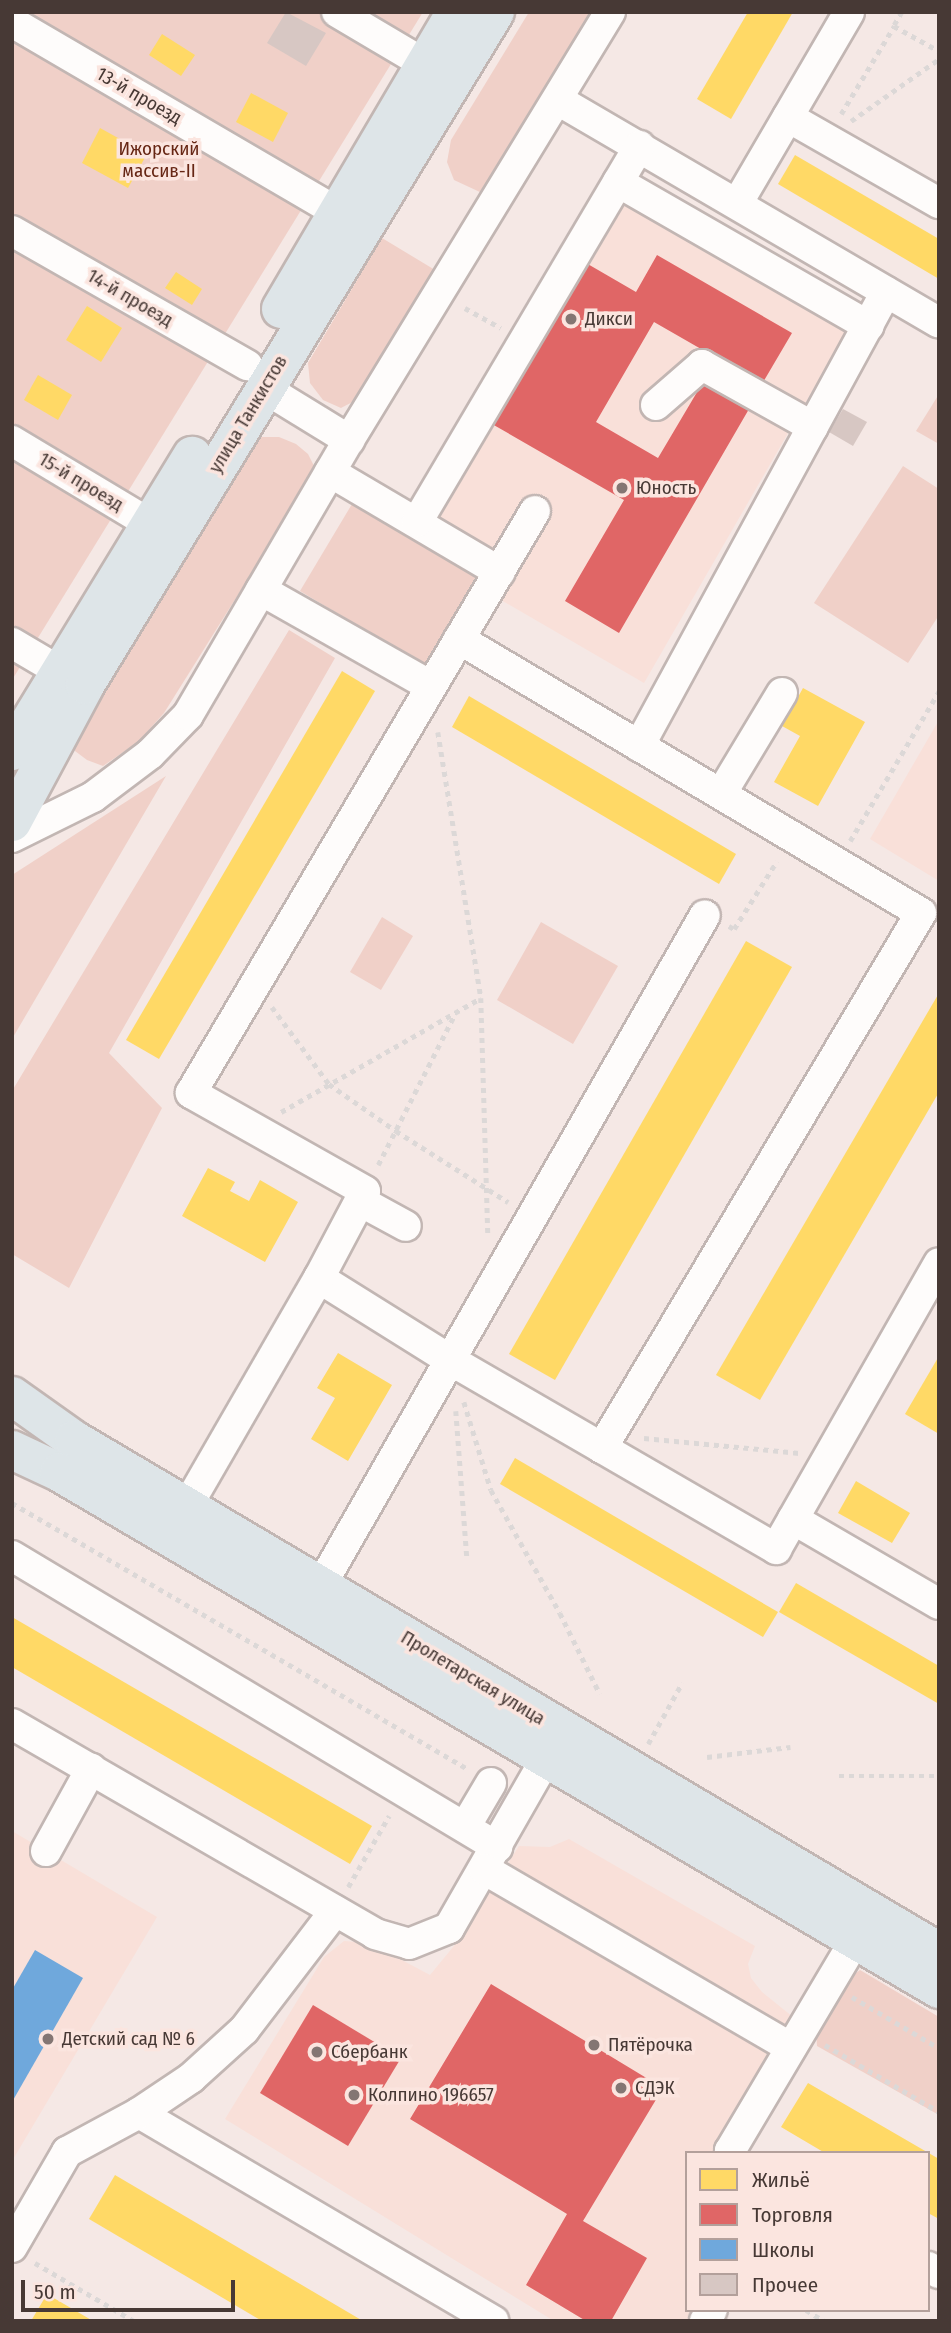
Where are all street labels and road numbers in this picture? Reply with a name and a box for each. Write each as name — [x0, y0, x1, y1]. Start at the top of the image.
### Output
street label: 13-й проезд — [92, 62, 186, 130]
street label: 14-й проезд — [83, 264, 177, 332]
street label: улица Танкистов — [204, 351, 292, 477]
street label: 15-й проезд — [35, 448, 127, 516]
street label: Пролетарская улица — [397, 1626, 549, 1730]

